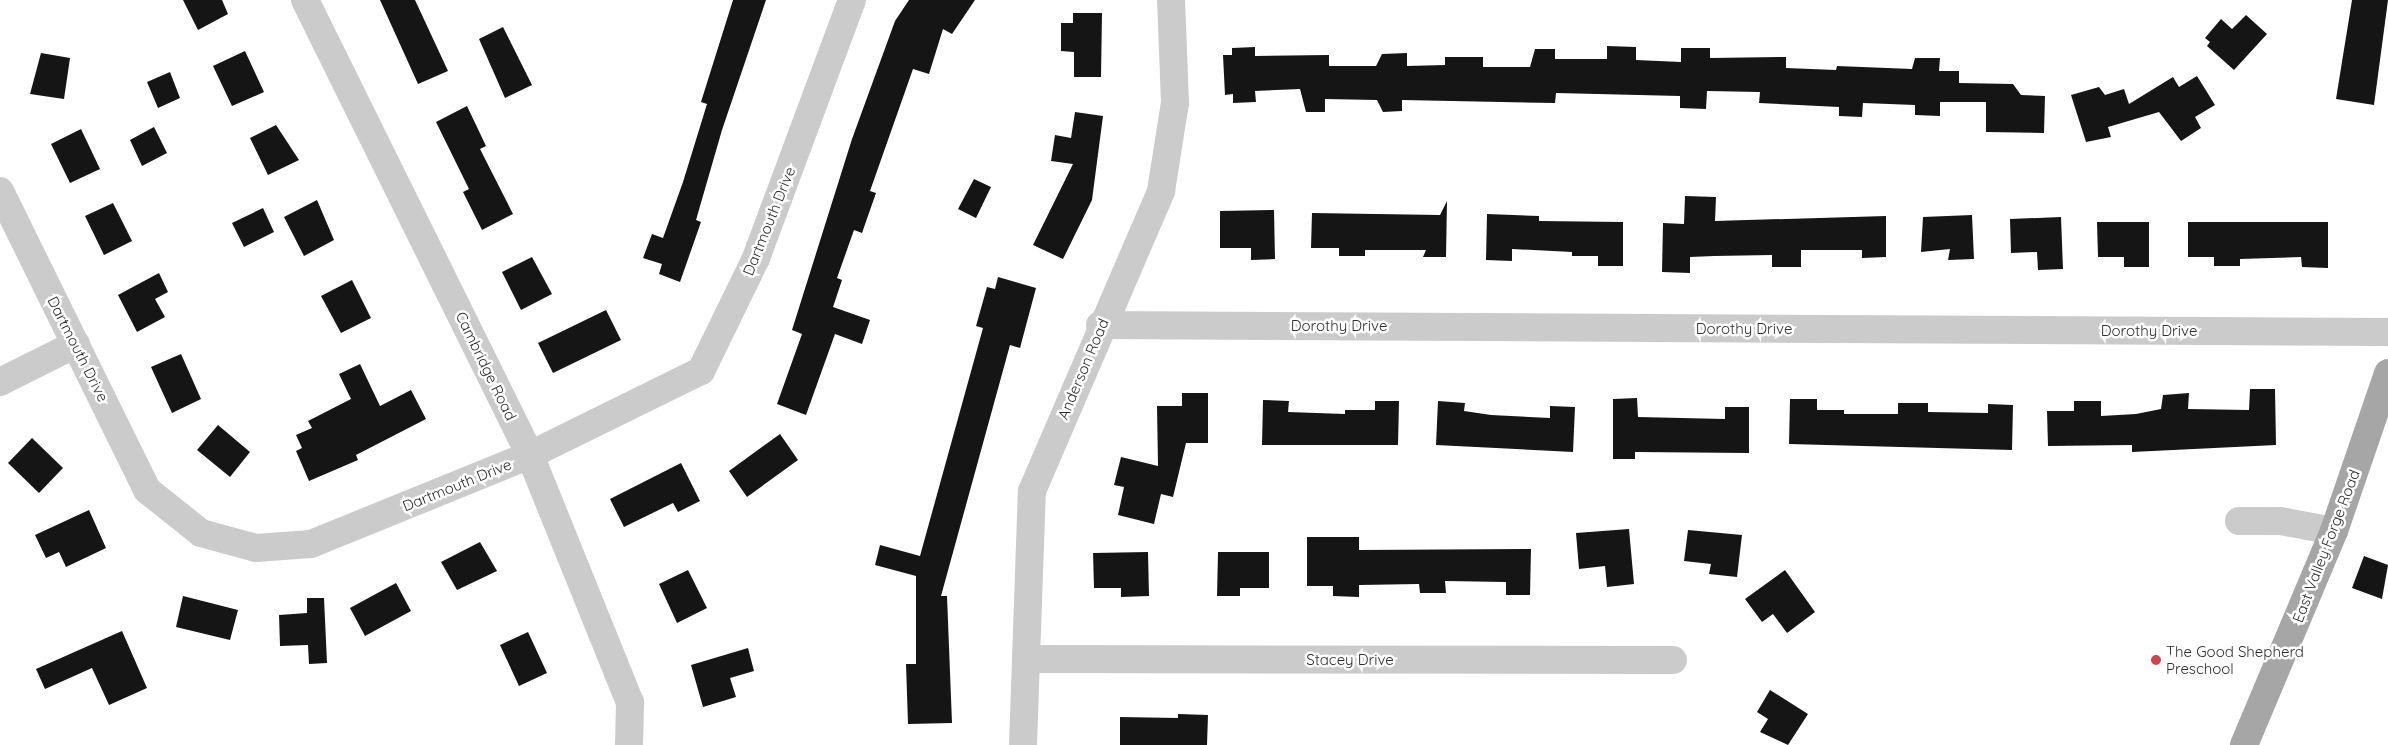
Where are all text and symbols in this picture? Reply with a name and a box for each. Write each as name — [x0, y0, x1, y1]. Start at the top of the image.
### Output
street label: Dartmouth Drive — [739, 164, 799, 278]
street label: Dartmouth Drive — [44, 293, 112, 405]
street label: Cambridge Road — [452, 309, 520, 423]
street label: Anderson Road — [1054, 316, 1112, 422]
street label: Dorothy Drive — [1291, 317, 1387, 335]
street label: Dorothy Drive — [1696, 320, 1792, 338]
street label: Dorothy Drive — [2101, 322, 2197, 340]
street label: Dartmouth Drive — [400, 455, 514, 515]
street label: East Valley Forge Road — [2289, 467, 2363, 625]
place label: The Good Shepherd Preschool — [2166, 642, 2304, 677]
street label: Stacey Drive — [1306, 651, 1394, 669]
marker: The Good Shepherd Preschool — [2150, 654, 2162, 666]

